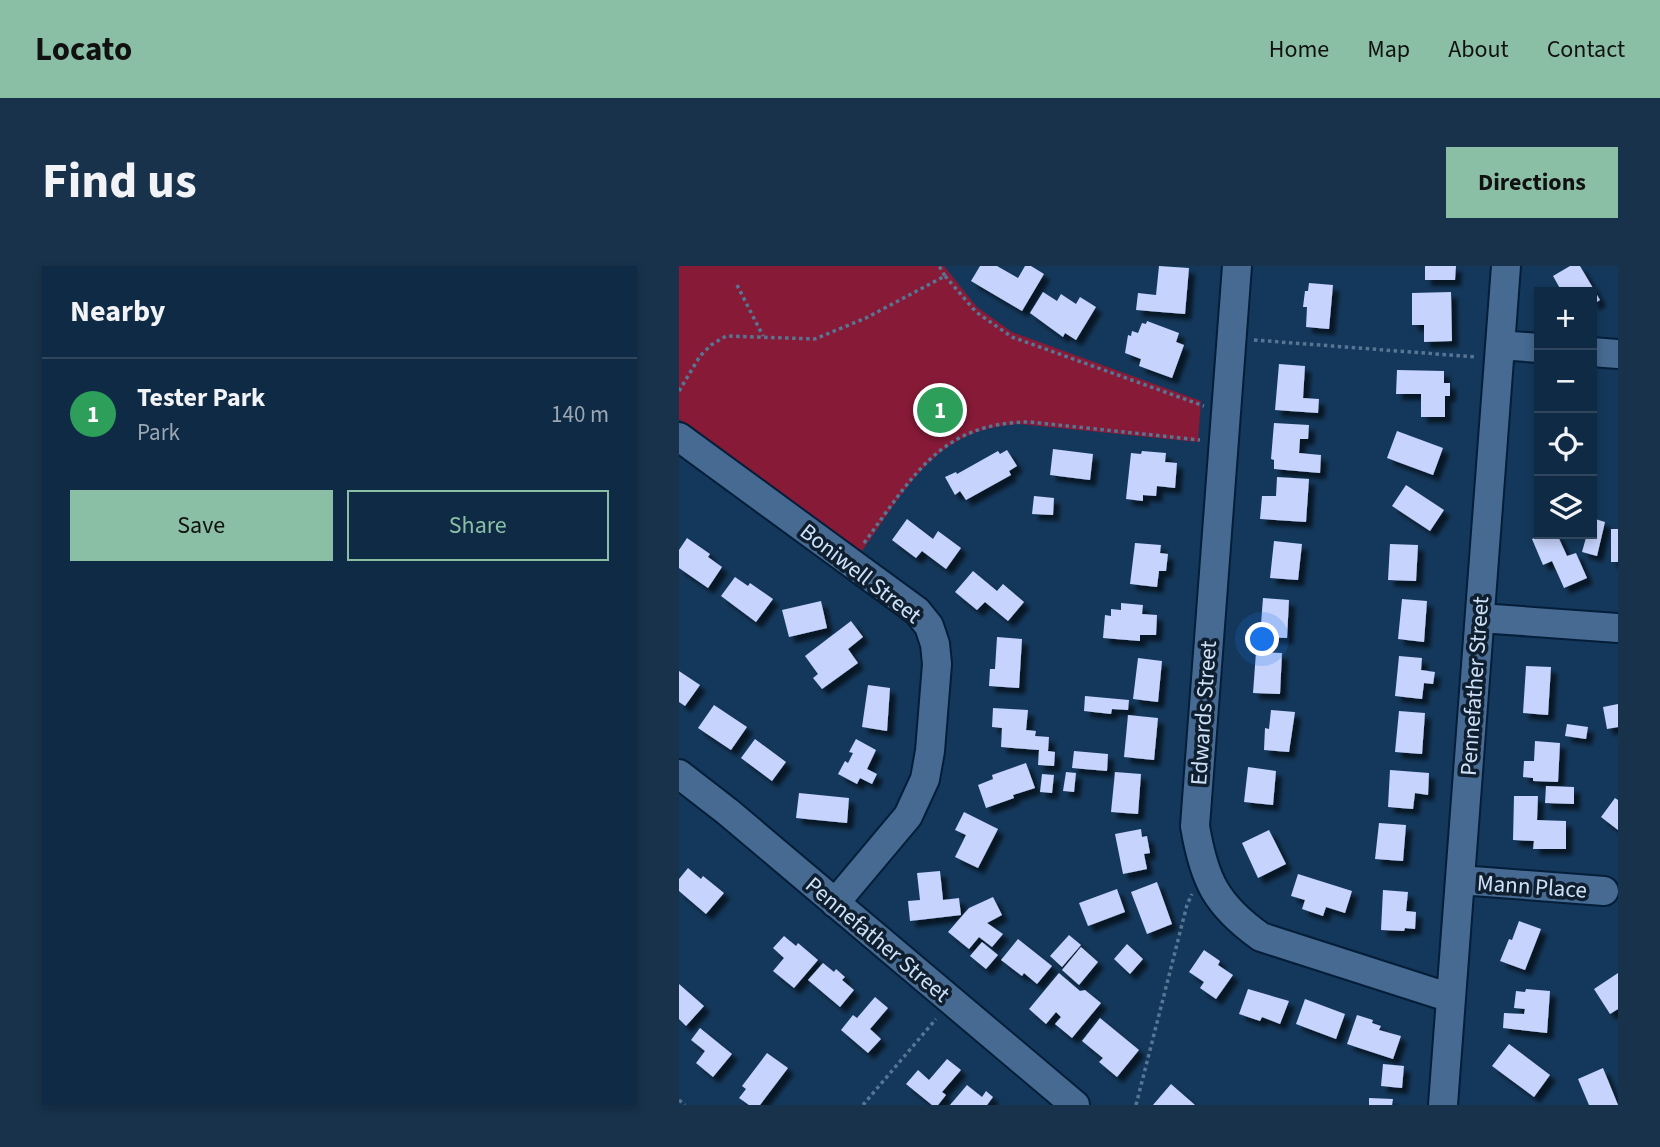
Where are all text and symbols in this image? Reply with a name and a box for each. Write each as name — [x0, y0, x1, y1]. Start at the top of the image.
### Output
text: Locato — [35, 26, 132, 73]
text: Home — [1269, 32, 1329, 67]
text: Map — [1367, 32, 1410, 67]
text: About — [1448, 32, 1509, 67]
text: Contact — [1547, 32, 1625, 67]
text: Find us — [42, 147, 197, 217]
button: Directions — [1446, 147, 1618, 218]
map controls — [1534, 287, 1597, 539]
button: + — [1534, 287, 1597, 350]
text: Nearby — [70, 290, 165, 333]
button: − — [1534, 350, 1597, 413]
text: Tester Park — [137, 379, 265, 416]
pin: 1 — [917, 384, 963, 436]
text: 1 — [87, 398, 99, 431]
text: 140 m — [551, 398, 609, 431]
button: locate — [1534, 413, 1597, 476]
text: Park — [137, 416, 180, 449]
button: layers — [1534, 476, 1597, 539]
button: Save — [70, 490, 333, 561]
button: Share — [347, 490, 609, 561]
street label: Boniwell Street — [793, 515, 929, 631]
street label: Pennefather Street — [1452, 595, 1497, 777]
your location — [1245, 622, 1279, 656]
street label: Edwards Street — [1182, 639, 1225, 786]
street label: Mann Place — [1476, 866, 1588, 907]
street label: Pennefather Street — [798, 869, 957, 1010]

